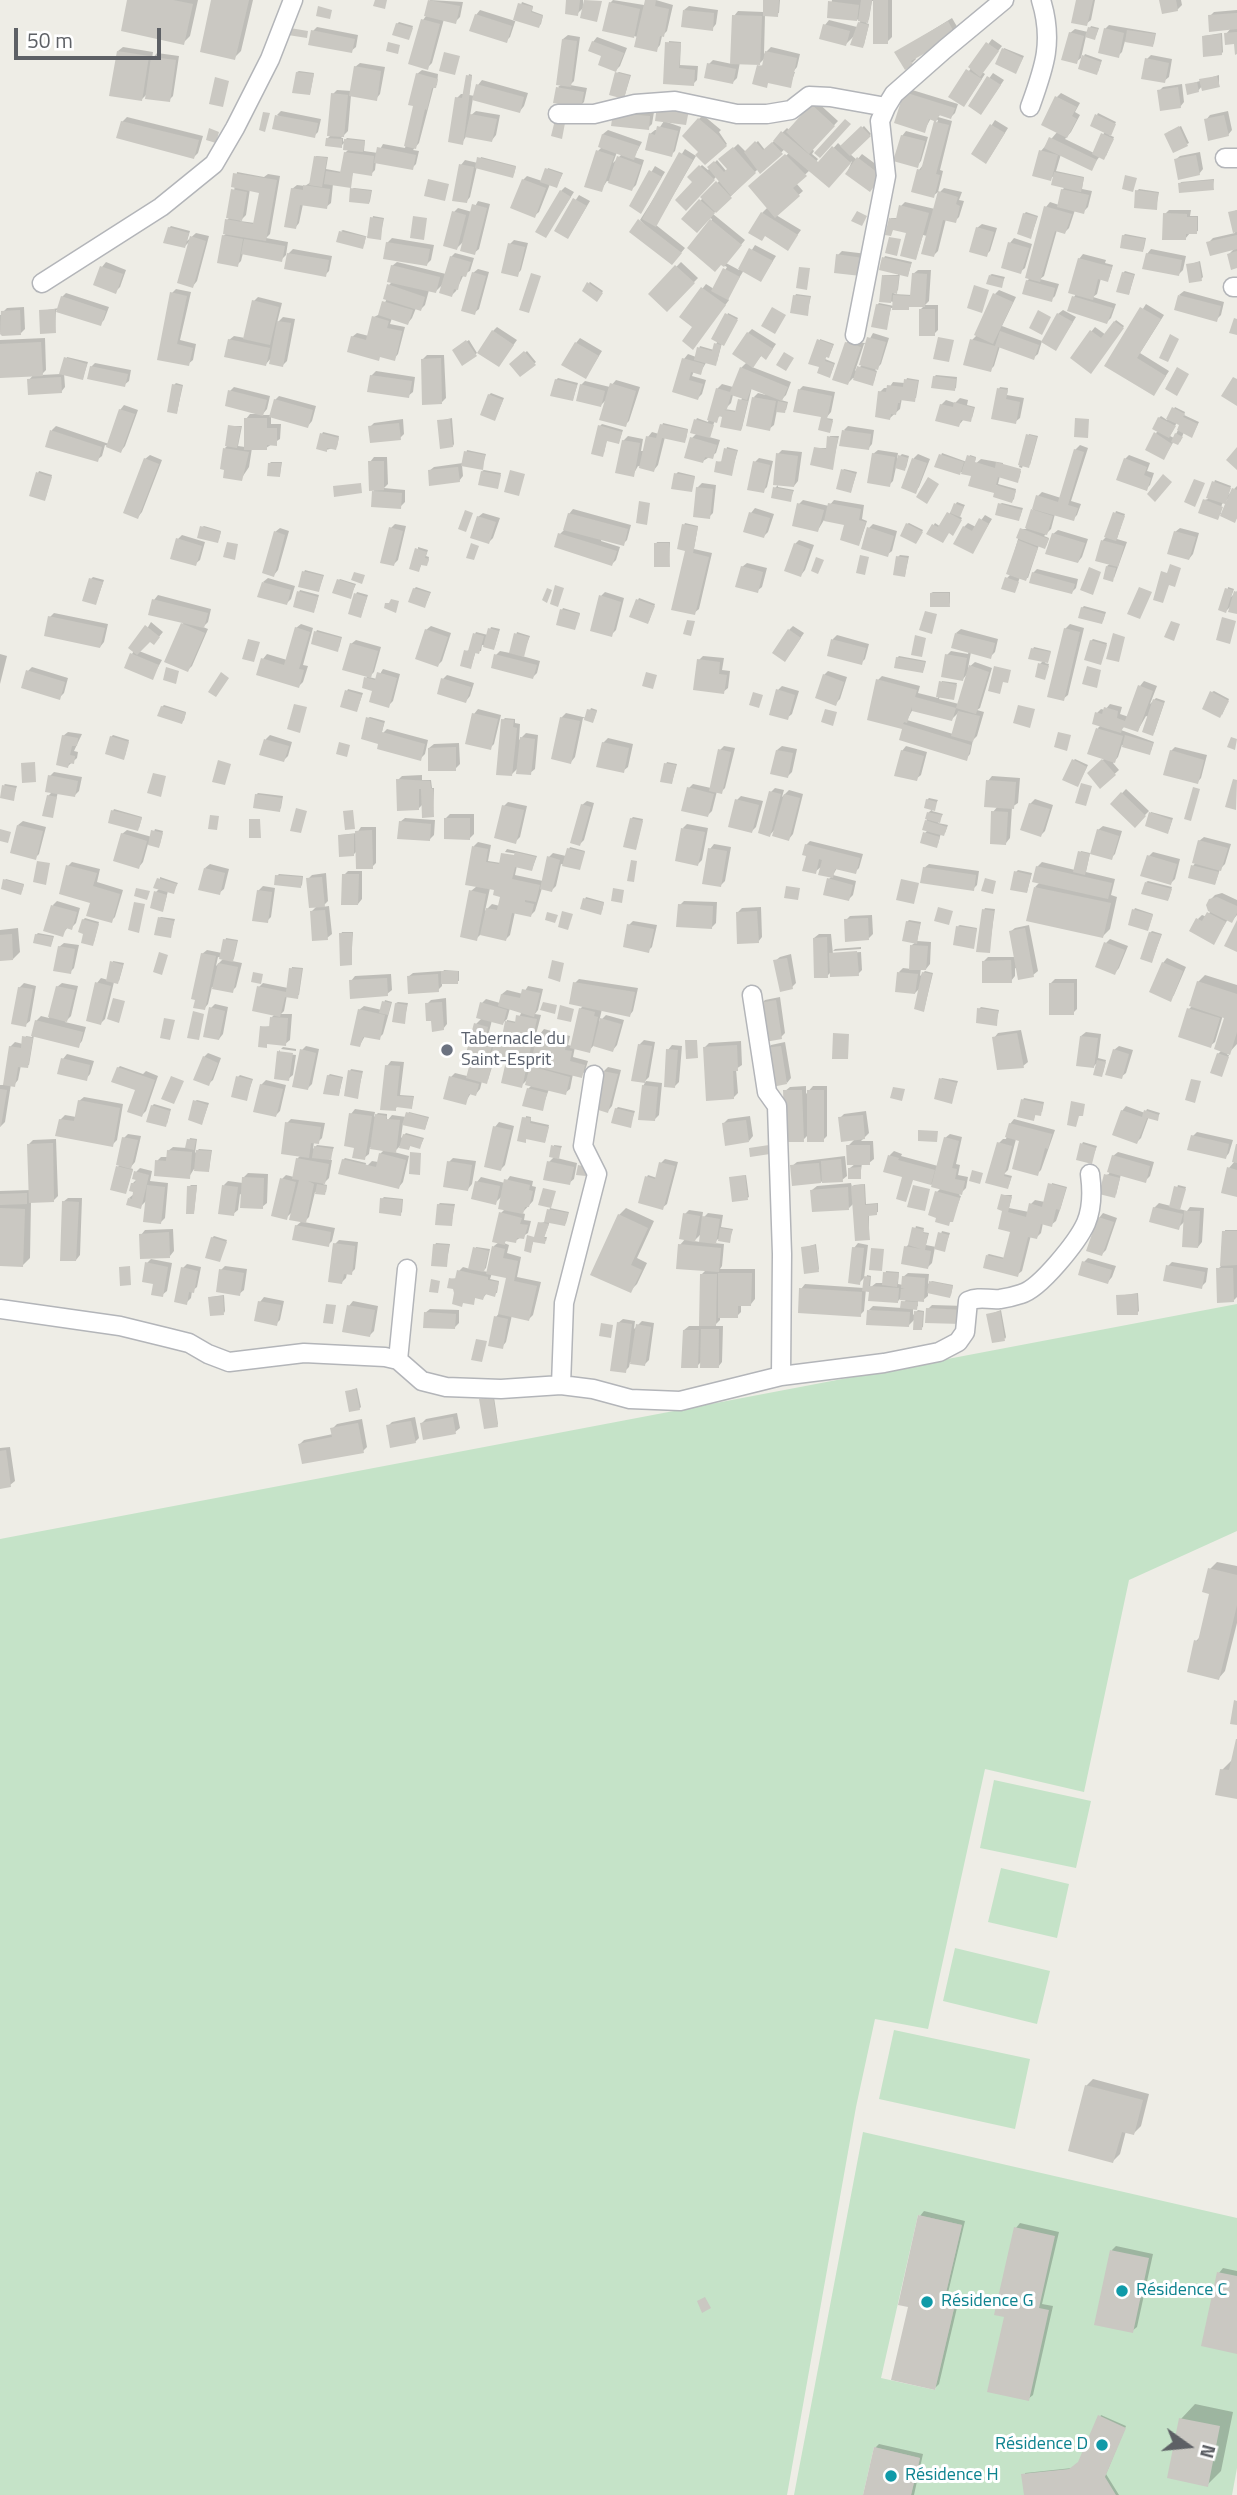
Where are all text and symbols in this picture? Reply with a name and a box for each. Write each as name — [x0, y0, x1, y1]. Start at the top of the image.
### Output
scale bar — [18, 14, 164, 58]
text: 50 m — [27, 24, 73, 56]
place label: Tabernacle du Saint-Esprit — [461, 1029, 565, 1072]
marker: Tabernacle du Saint-Esprit — [439, 1042, 455, 1058]
place label: Résidence C — [1136, 2280, 1227, 2302]
marker: Résidence C — [1114, 2283, 1130, 2299]
place label: Résidence G — [941, 2291, 1033, 2313]
marker: Résidence G — [919, 2294, 935, 2310]
north arrow — [1153, 2411, 1223, 2481]
place label: Résidence D — [995, 2434, 1088, 2456]
marker: Résidence D — [1094, 2437, 1110, 2453]
text: N — [1193, 2441, 1224, 2462]
place label: Résidence H — [905, 2465, 999, 2487]
marker: Résidence H — [883, 2468, 899, 2484]

